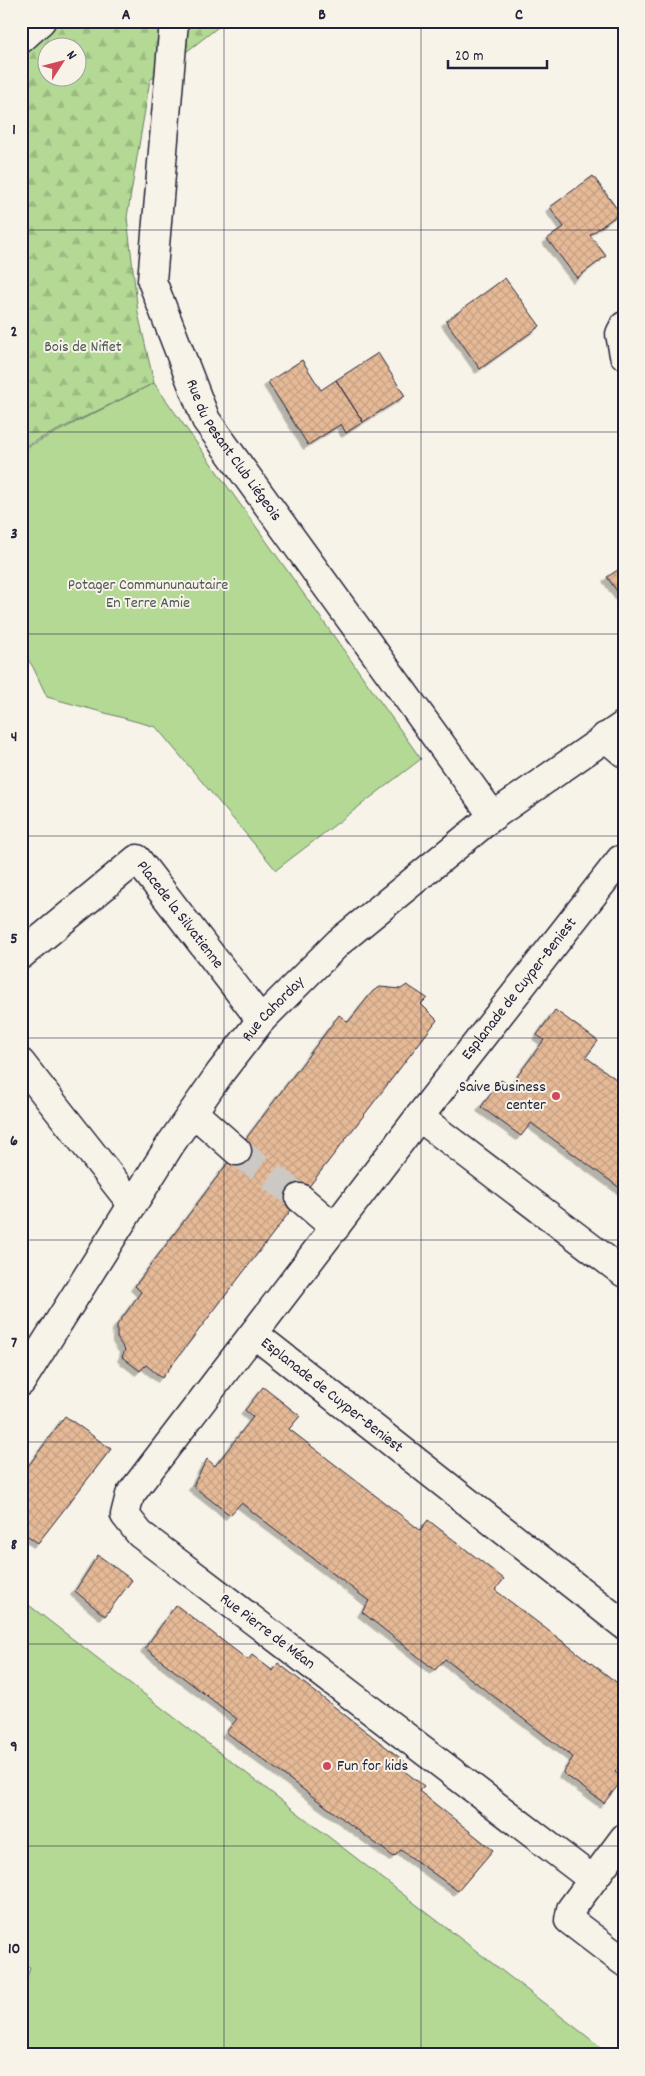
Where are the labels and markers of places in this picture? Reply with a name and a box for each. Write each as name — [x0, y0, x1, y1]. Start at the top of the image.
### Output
place label: Saive Business center — [459, 1076, 546, 1117]
marker: Saive Business center — [550, 1090, 562, 1102]
place label: Fun for kids — [337, 1755, 408, 1778]
marker: Fun for kids — [321, 1760, 333, 1772]

